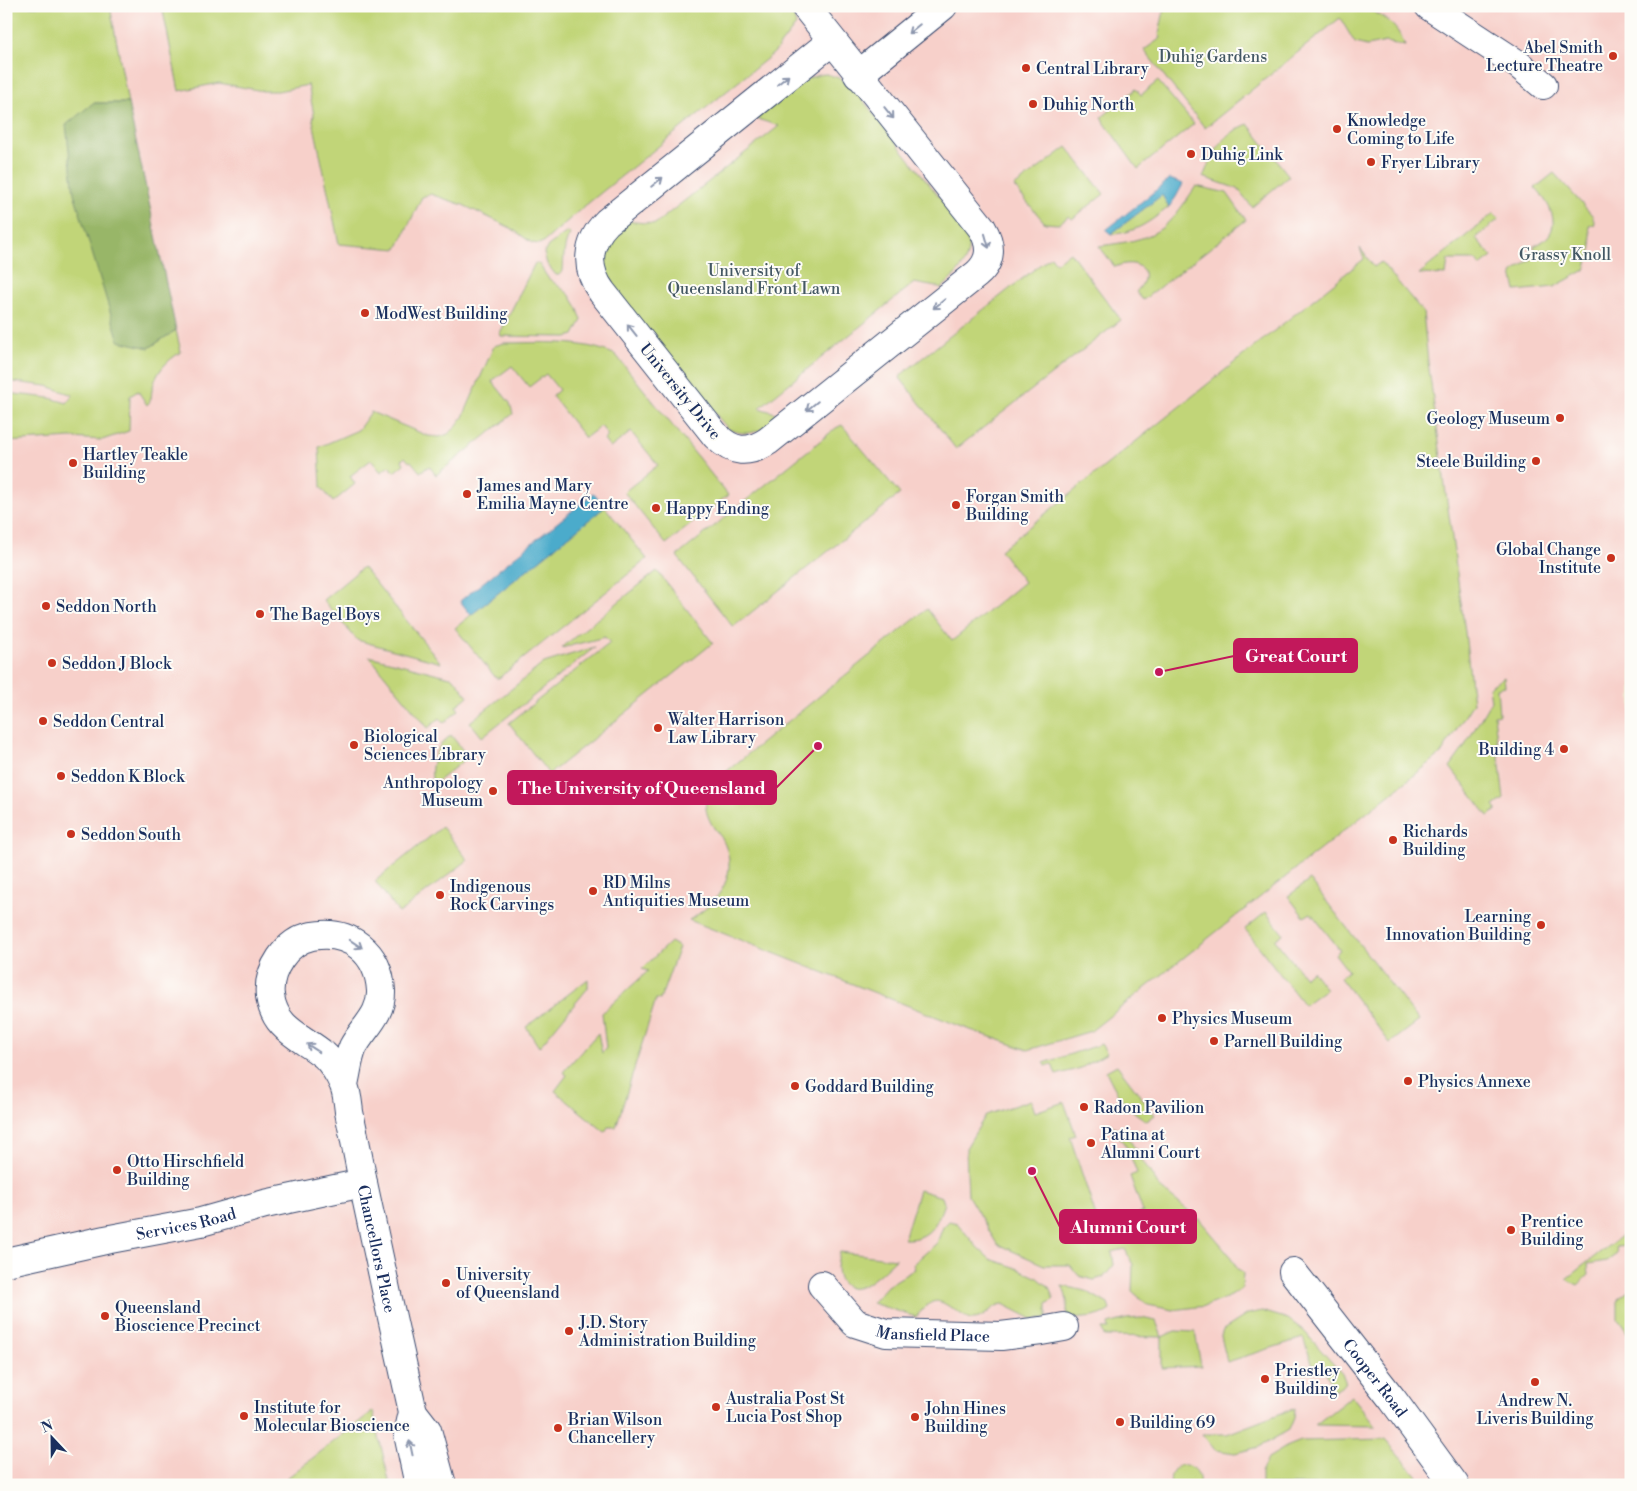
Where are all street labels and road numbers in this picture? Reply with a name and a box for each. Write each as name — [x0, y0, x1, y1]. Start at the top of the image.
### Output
street label: University Drive — [635, 339, 725, 444]
street label: Chancellors Place — [353, 1183, 400, 1315]
street label: Services Road — [135, 1204, 238, 1245]
street label: Mansfield Place — [873, 1321, 990, 1347]
street label: Cooper Road — [1338, 1335, 1411, 1421]

